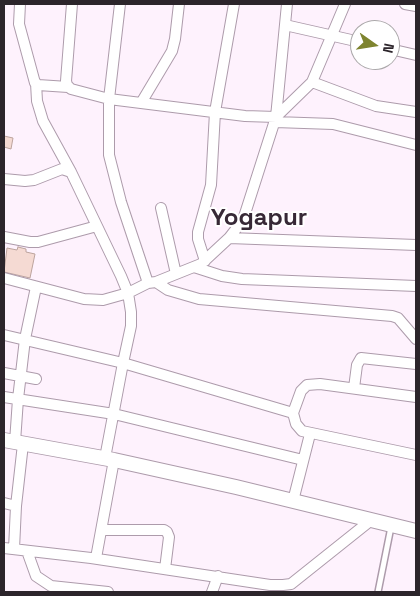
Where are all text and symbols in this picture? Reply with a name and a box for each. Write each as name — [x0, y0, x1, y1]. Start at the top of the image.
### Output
north arrow — [350, 20, 400, 70]
text: N — [379, 42, 398, 55]
district label: Yogapur — [211, 204, 307, 232]

